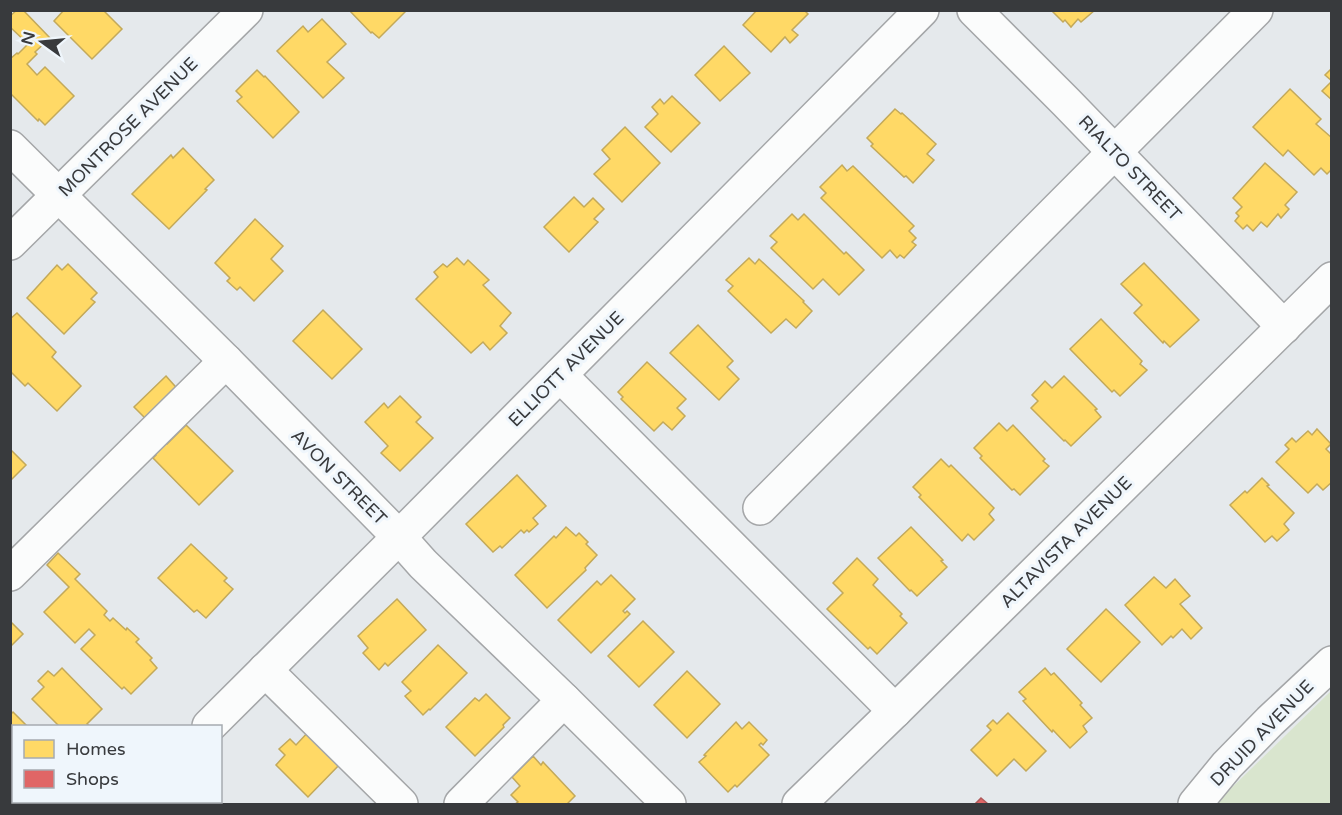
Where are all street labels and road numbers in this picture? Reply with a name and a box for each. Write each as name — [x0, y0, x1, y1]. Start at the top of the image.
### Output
street label: MONTROSE AVENUE — [54, 53, 202, 201]
street label: RIALTO STREET — [1074, 111, 1186, 225]
street label: ELLIOTT AVENUE — [504, 307, 628, 431]
street label: AVON STREET — [286, 424, 392, 530]
street label: ALTAVISTA AVENUE — [996, 472, 1136, 612]
street label: DRUID AVENUE — [1206, 675, 1318, 791]

